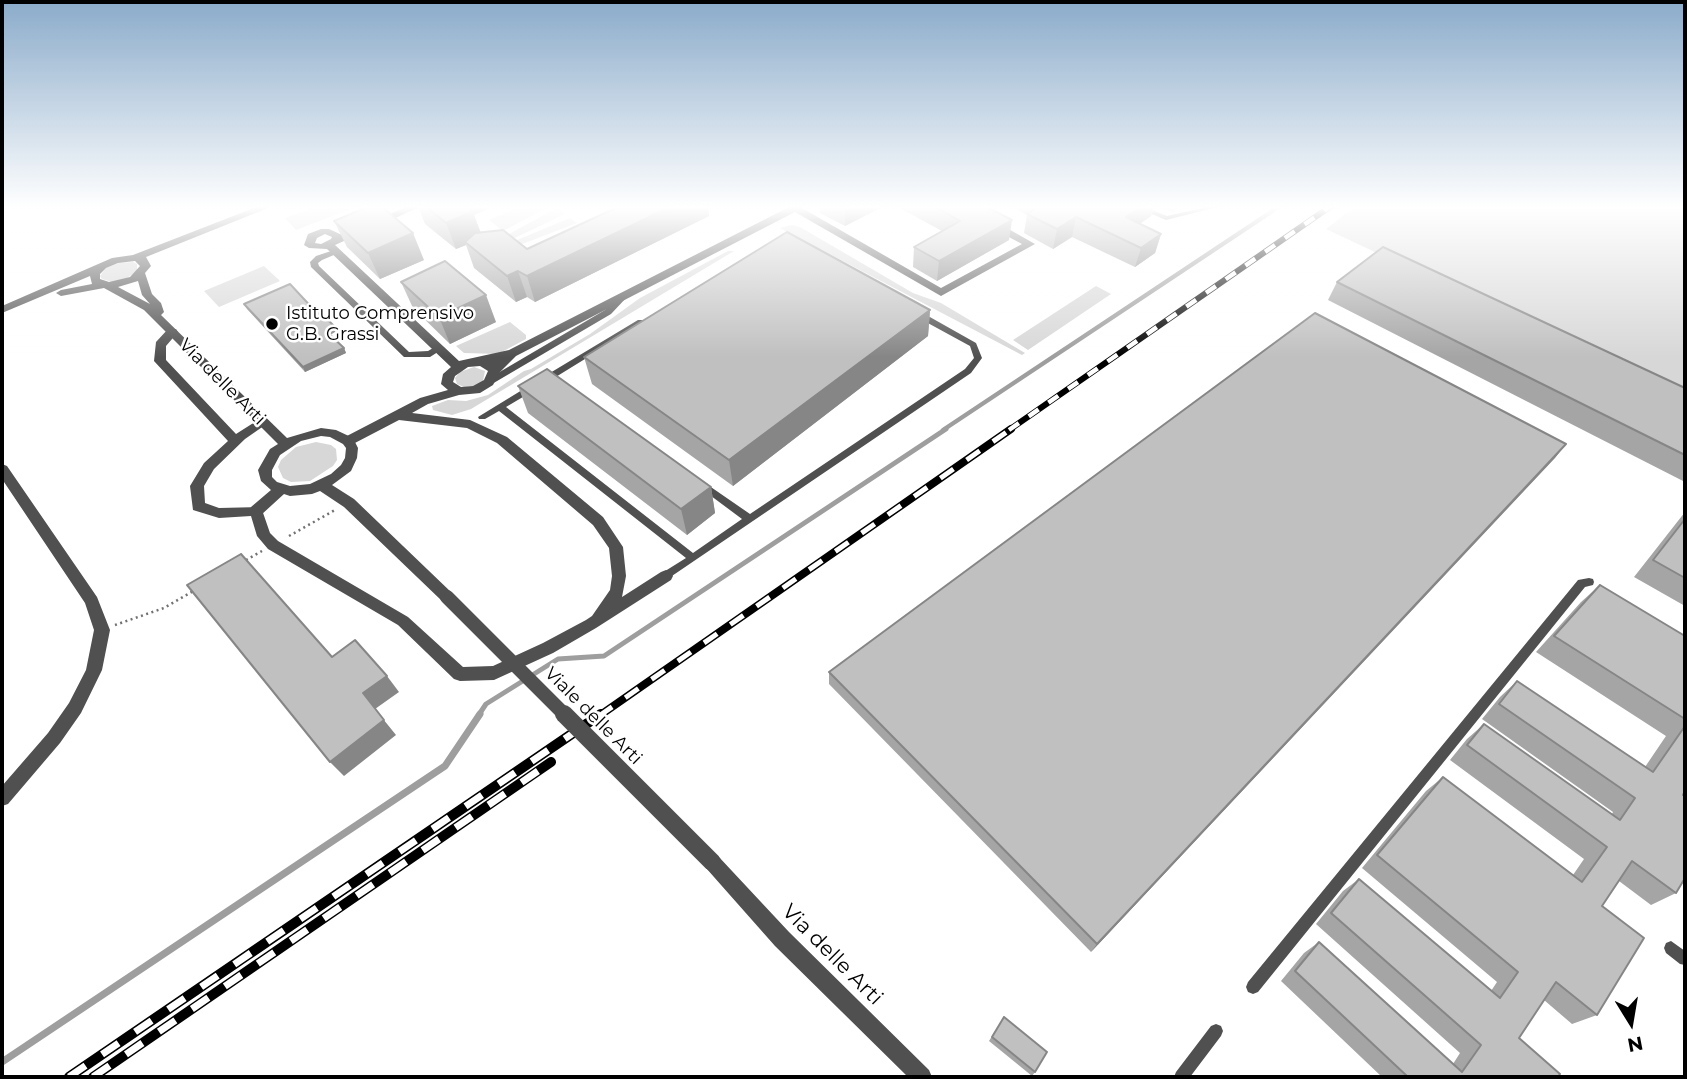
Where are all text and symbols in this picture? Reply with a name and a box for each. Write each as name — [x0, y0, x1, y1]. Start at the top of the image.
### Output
place label: Istituto Comprensivo G.B. Grassi — [286, 303, 474, 346]
marker: Istituto Comprensivo G.B. Grassi — [264, 316, 280, 332]
street label: Via delle Arti — [174, 334, 270, 430]
street label: Viale delle Arti — [540, 663, 646, 769]
street label: Via delle Arti — [776, 899, 888, 1011]
north arrow — [1596, 988, 1666, 1058]
text: N — [1625, 1031, 1645, 1057]

